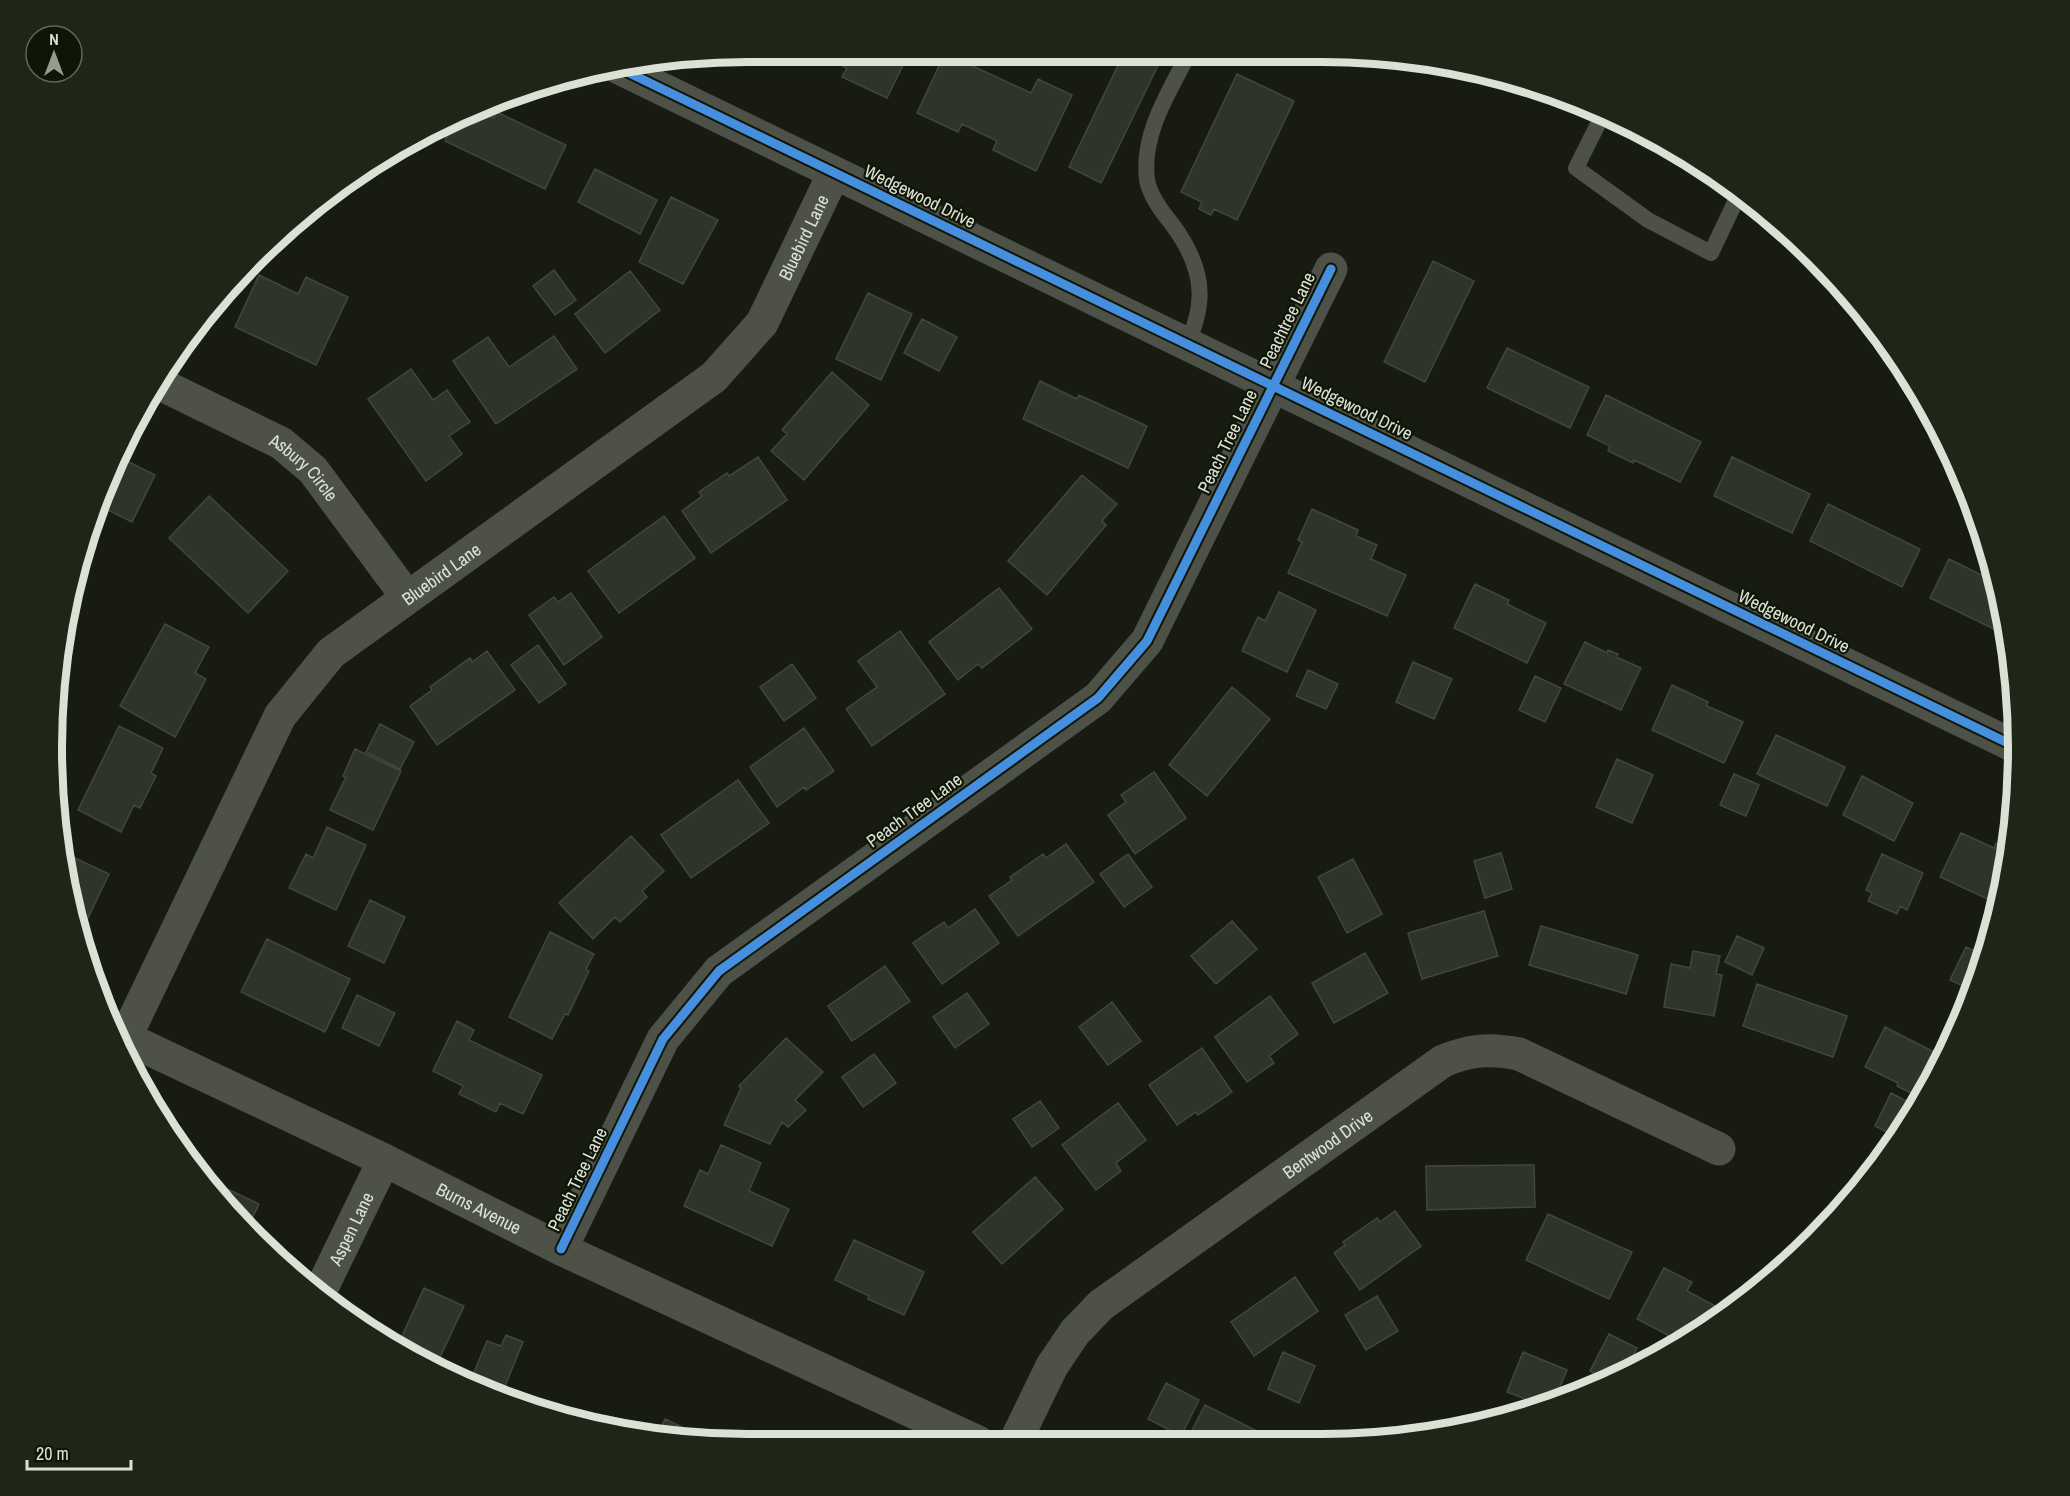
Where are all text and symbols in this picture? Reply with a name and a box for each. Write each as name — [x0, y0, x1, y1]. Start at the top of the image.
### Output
north arrow — [24, 24, 84, 84]
text: N — [49, 28, 59, 50]
street label: Wedgewood Drive — [860, 158, 980, 234]
street label: Bluebird Lane — [772, 190, 834, 284]
street label: Peachtree Lane — [1253, 268, 1321, 372]
street label: Wedgewood Drive — [1297, 370, 1417, 446]
street label: Peach Tree Lane — [1191, 385, 1263, 497]
street label: Asbury Circle — [265, 427, 344, 506]
street label: Bluebird Lane — [396, 537, 486, 611]
street label: Wedgewood Drive — [1734, 583, 1854, 659]
street label: Peach Tree Lane — [861, 767, 967, 853]
street label: Bentwood Drive — [1277, 1103, 1377, 1184]
street label: Peach Tree Lane — [541, 1123, 613, 1235]
street label: Burns Avenue — [432, 1176, 526, 1240]
street label: Aspen Lane — [322, 1188, 379, 1270]
scale bar — [27, 1433, 130, 1471]
text: 20 m — [36, 1441, 69, 1466]

